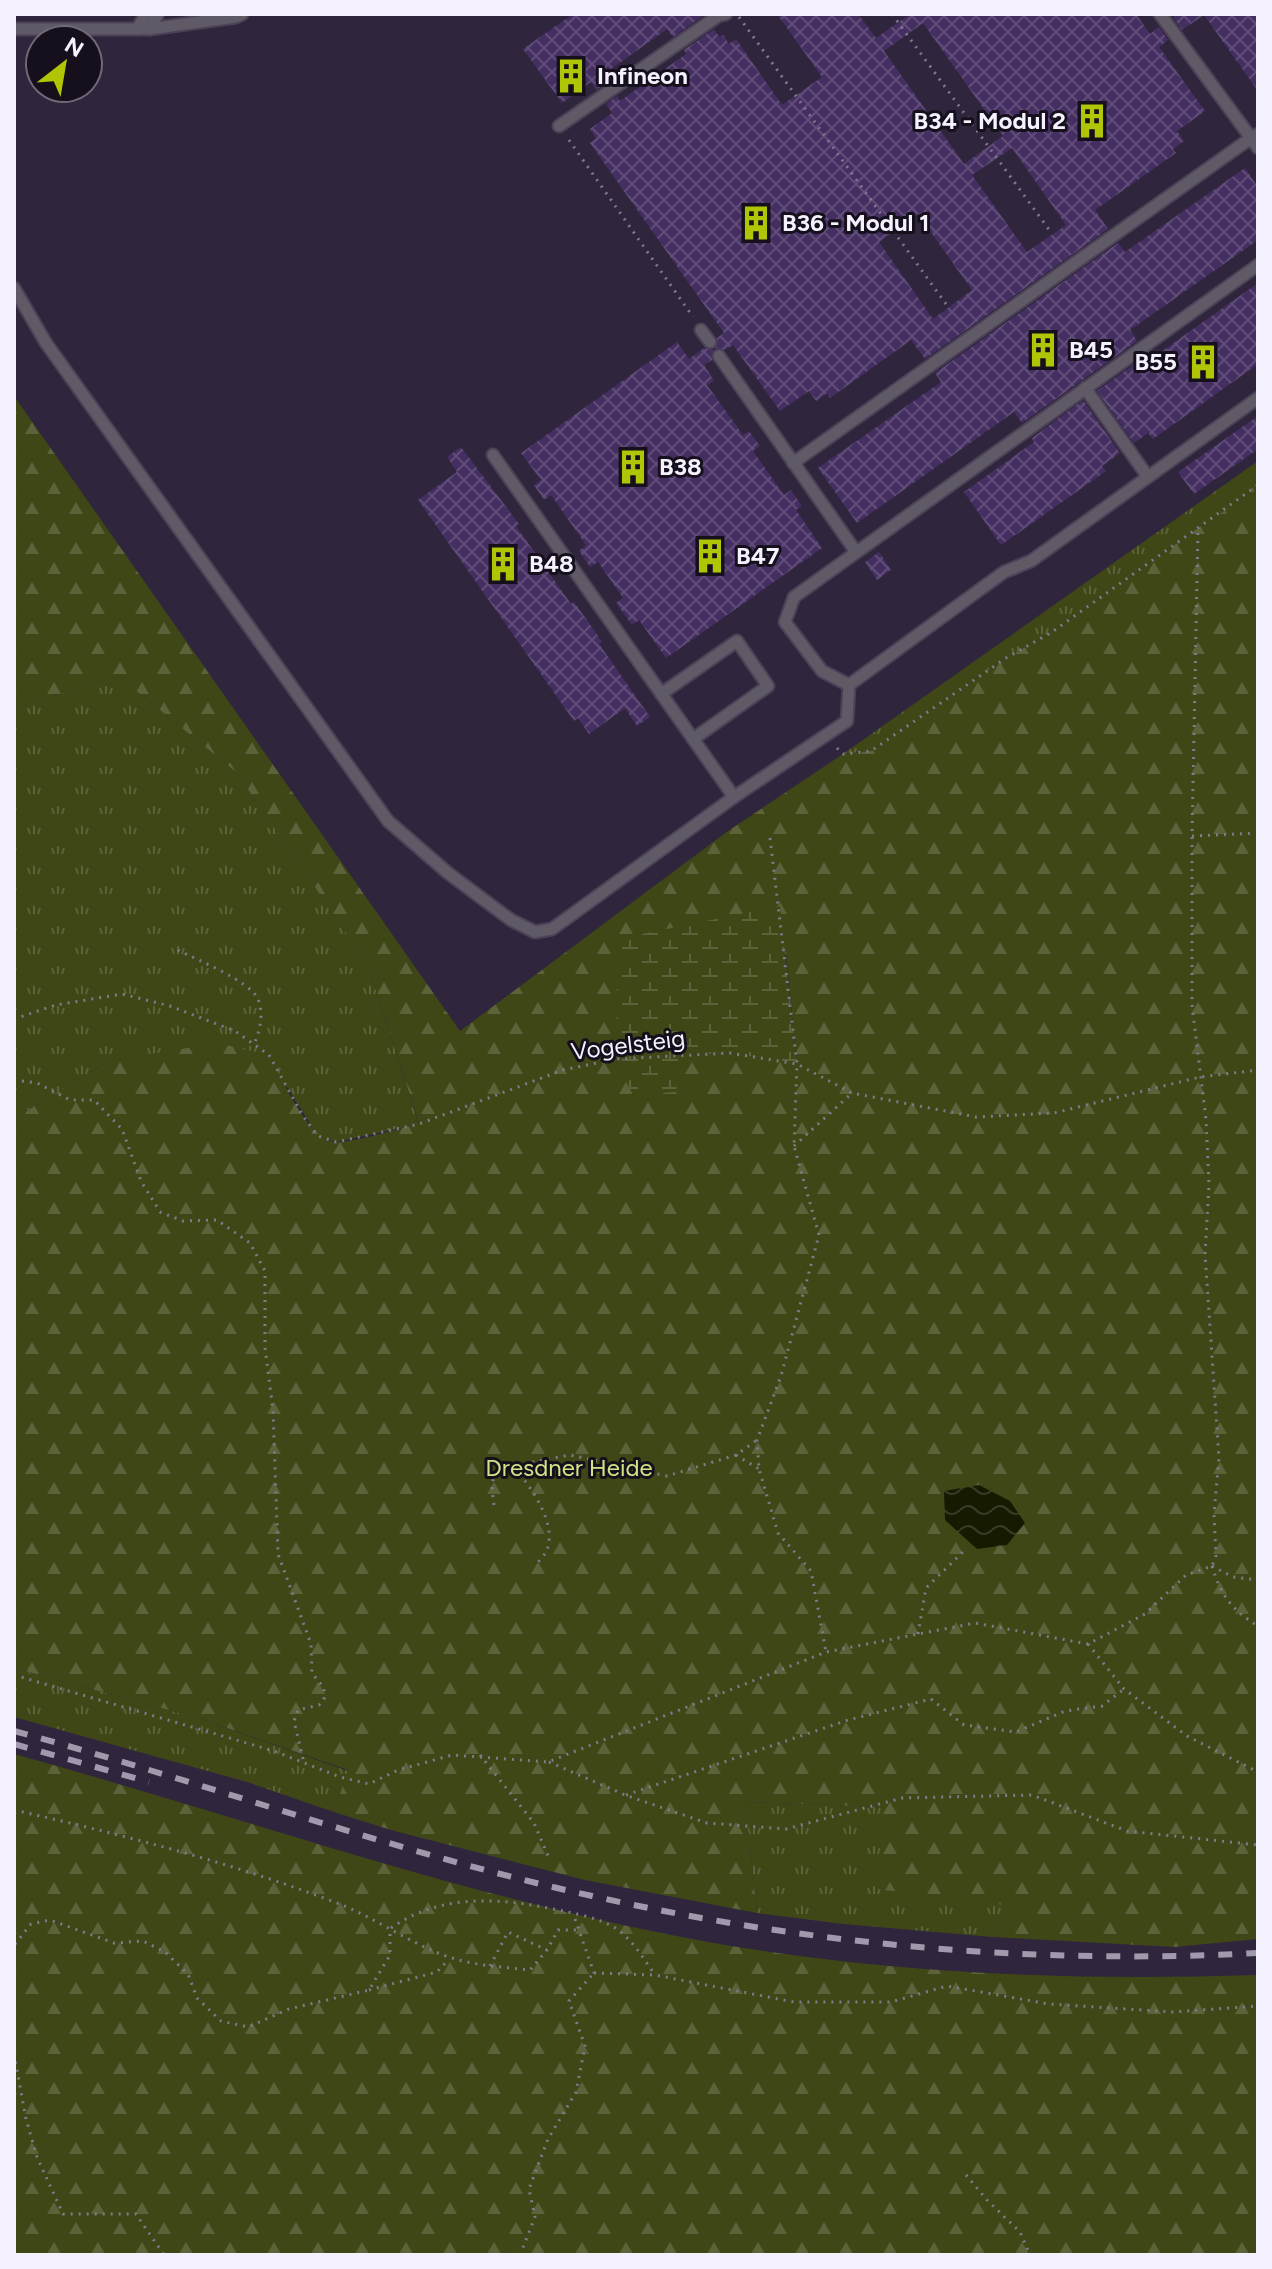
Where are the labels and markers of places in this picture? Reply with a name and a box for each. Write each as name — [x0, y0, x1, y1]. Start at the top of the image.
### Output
building icon: Infineon — [552, 57, 590, 95]
place label: Infineon — [597, 61, 688, 90]
building icon: B34 - Modul 2 — [1073, 102, 1111, 140]
place label: B34 - Modul 2 — [914, 106, 1066, 135]
building icon: B36 - Modul 1 — [737, 204, 775, 242]
place label: B36 - Modul 1 — [782, 208, 929, 237]
building icon: B45 — [1024, 331, 1062, 369]
place label: B45 — [1069, 335, 1113, 364]
building icon: B55 — [1184, 343, 1222, 381]
place label: B55 — [1134, 347, 1177, 376]
building icon: B38 — [614, 448, 652, 486]
place label: B38 — [659, 452, 702, 481]
building icon: B47 — [691, 537, 729, 575]
place label: B47 — [736, 541, 779, 570]
building icon: B48 — [484, 545, 522, 583]
place label: B48 — [529, 549, 574, 578]

